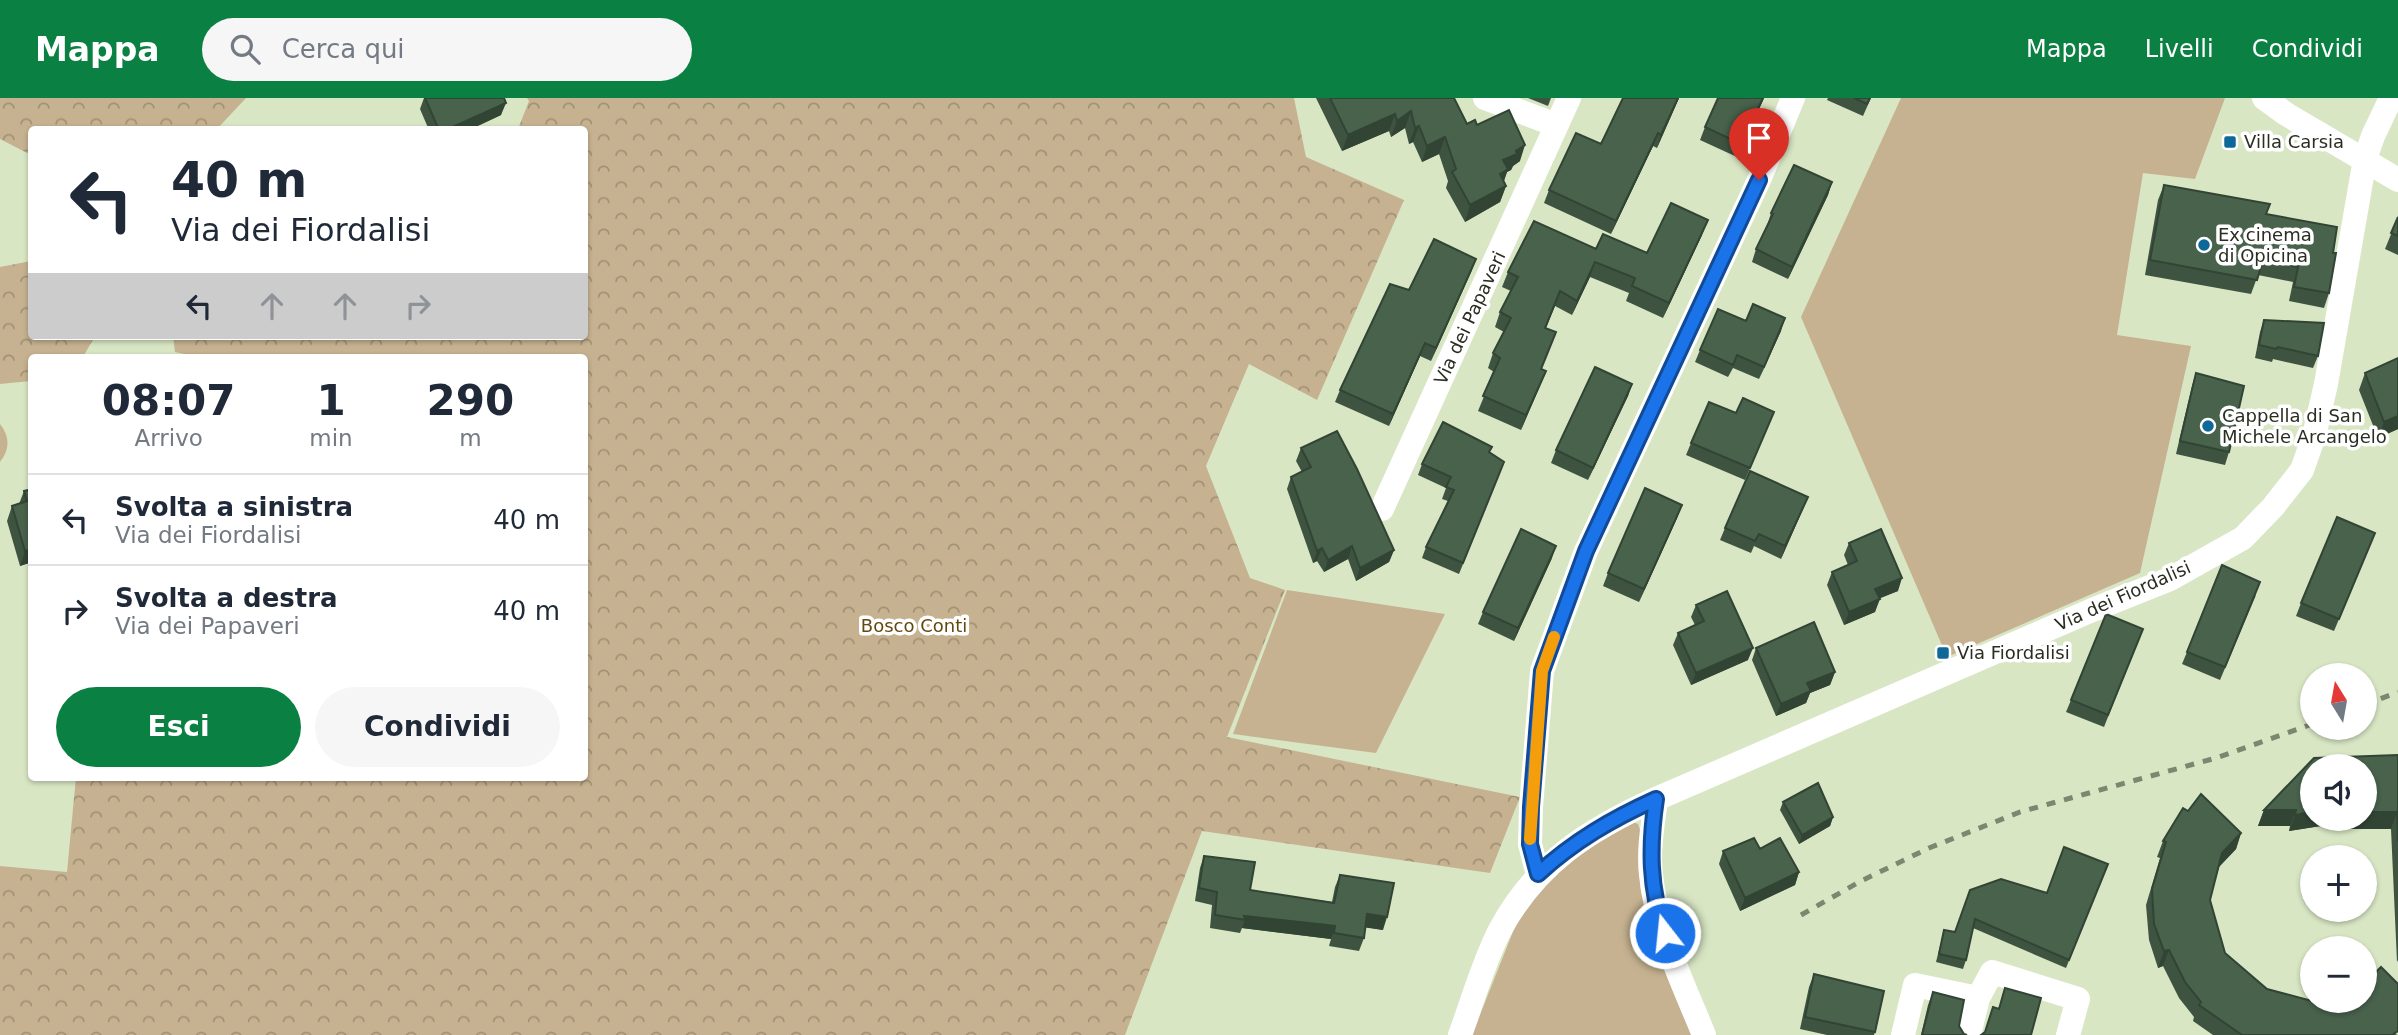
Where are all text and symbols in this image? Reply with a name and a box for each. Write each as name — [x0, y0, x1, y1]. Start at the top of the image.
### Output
search box — [202, 18, 692, 81]
text: Mappa — [35, 30, 160, 69]
icon: search — [226, 30, 264, 68]
text: Cerca qui — [282, 34, 405, 64]
text: Mappa — [2026, 35, 2107, 63]
text: Livelli — [2145, 35, 2214, 63]
text: Condividi — [2252, 35, 2363, 63]
pin — [1729, 108, 1789, 180]
icon: arrive — [1740, 119, 1778, 157]
place label: Villa Carsia — [2244, 131, 2344, 152]
marker: Villa Carsia — [2222, 134, 2238, 150]
text: 40 m — [171, 152, 307, 209]
icon: left — [56, 154, 147, 245]
text: Via dei Fiordalisi — [171, 211, 430, 249]
place label: Ex cinema di Opicina — [2218, 224, 2312, 266]
marker: Ex cinema di Opicina — [2196, 237, 2212, 253]
street label: Via dei Papaveri — [1429, 248, 1510, 388]
icon: left — [180, 287, 218, 325]
icon: ahead — [253, 287, 291, 325]
icon: ahead — [326, 287, 364, 325]
icon: right — [399, 287, 437, 325]
text: 08:07 — [102, 376, 236, 425]
text: 1 — [316, 376, 346, 425]
text: 290 — [427, 376, 514, 425]
place label: Cappella di San Michele Arcangelo — [2222, 405, 2387, 447]
marker: Cappella di San Michele Arcangelo — [2200, 418, 2216, 434]
text: Arrivo — [135, 425, 203, 451]
text: min — [309, 425, 353, 451]
text: m — [459, 425, 482, 451]
text: Svolta a sinistra — [115, 492, 353, 522]
icon: left — [56, 501, 94, 539]
text: 40 m — [493, 505, 560, 535]
text: Via dei Fiordalisi — [115, 522, 301, 548]
street label: Via dei Fiordalisi — [2052, 556, 2194, 635]
text: Svolta a destra — [115, 583, 338, 613]
icon: right — [56, 592, 94, 630]
text: 40 m — [493, 596, 560, 626]
text: Via dei Papaveri — [115, 613, 300, 639]
park label: Bosco Conti — [861, 615, 967, 636]
place label: Via Fiordalisi — [1957, 642, 2070, 663]
marker: Via Fiordalisi — [1935, 645, 1951, 661]
north arrow — [2300, 663, 2376, 740]
map controls — [2300, 663, 2377, 1013]
button: Esci — [56, 687, 301, 767]
button: Condividi — [315, 687, 560, 767]
button: sound — [2300, 754, 2377, 831]
button: + — [2300, 845, 2377, 922]
position arrow — [1628, 896, 1702, 970]
button: − — [2300, 936, 2377, 1013]

